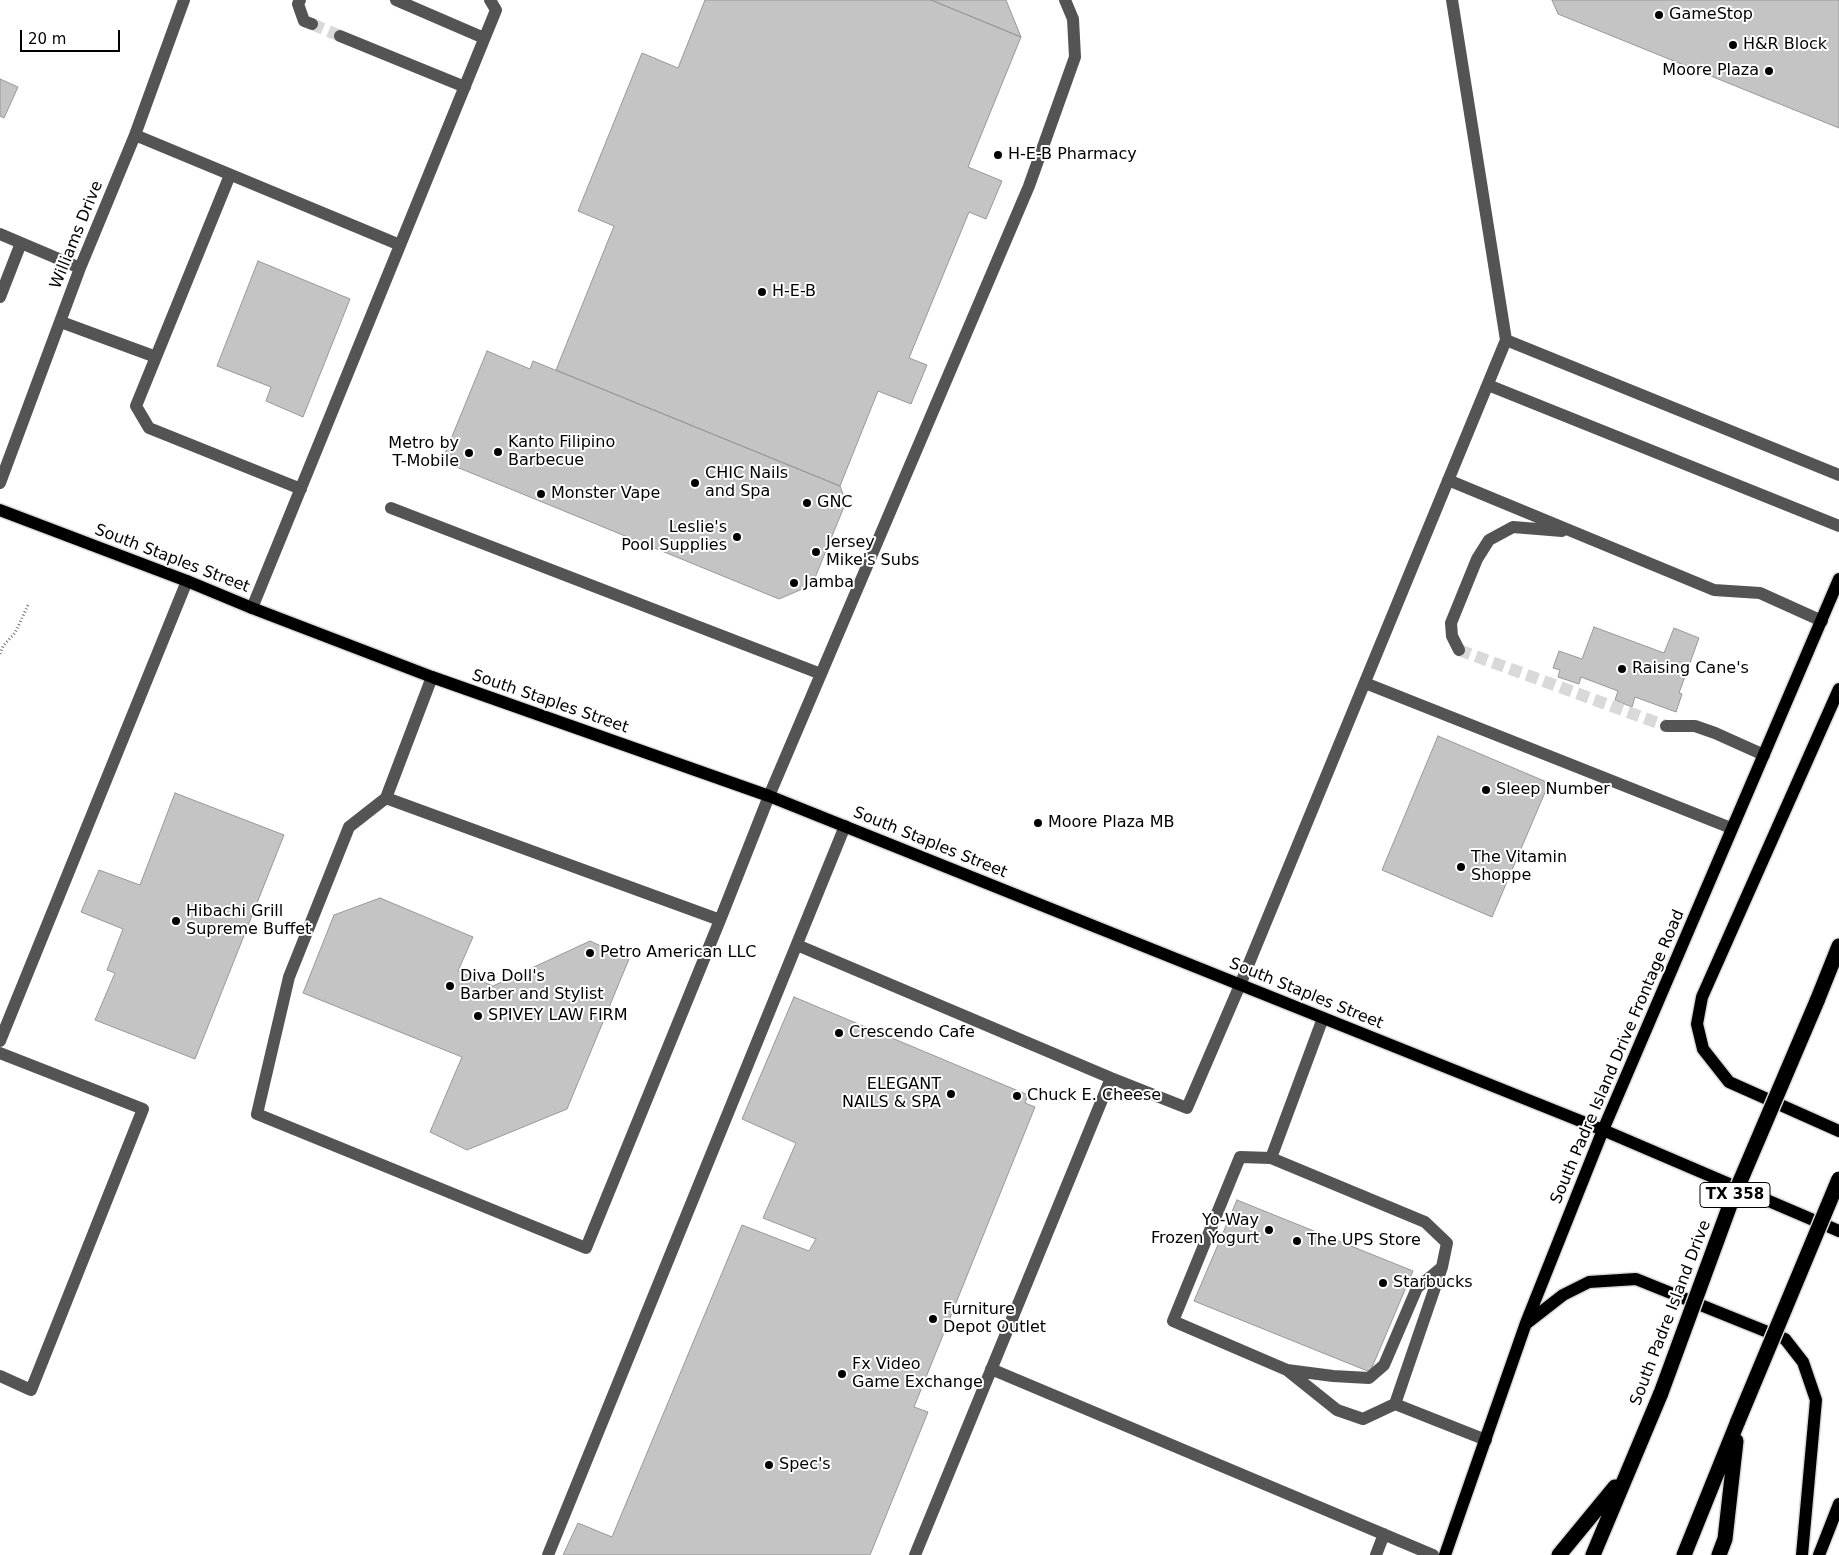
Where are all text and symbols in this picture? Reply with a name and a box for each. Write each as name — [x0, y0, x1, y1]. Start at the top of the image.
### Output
place label: GameStop — [1669, 5, 1753, 25]
marker: GameStop — [1653, 9, 1665, 21]
scale bar — [22, 20, 122, 52]
text: 20 m — [28, 30, 66, 48]
place label: H&R Block — [1743, 35, 1827, 55]
marker: H&R Block — [1727, 39, 1739, 51]
place label: Moore Plaza — [1662, 61, 1759, 81]
marker: Moore Plaza — [1763, 65, 1775, 77]
place label: H-E-B Pharmacy — [1008, 145, 1137, 165]
marker: H-E-B Pharmacy — [992, 149, 1004, 161]
street label: Williams Drive — [47, 178, 107, 292]
place label: H-E-B — [772, 282, 816, 302]
marker: H-E-B — [756, 286, 768, 298]
place label: Kanto Filipino Barbecue — [508, 433, 615, 471]
place label: Metro by T-Mobile — [388, 434, 459, 472]
marker: Kanto Filipino Barbecue — [492, 446, 504, 458]
marker: Metro by T-Mobile — [463, 447, 475, 459]
place label: CHIC Nails and Spa — [705, 464, 788, 502]
marker: CHIC Nails and Spa — [689, 477, 701, 489]
place label: Monster Vape — [551, 484, 660, 504]
marker: Monster Vape — [535, 488, 547, 500]
place label: GNC — [817, 493, 853, 513]
marker: GNC — [801, 497, 813, 509]
place label: Leslie's Pool Supplies — [621, 518, 727, 556]
street label: South Staples Street — [92, 521, 252, 597]
marker: Leslie's Pool Supplies — [731, 531, 743, 543]
place label: Jersey Mike's Subs — [826, 533, 919, 571]
marker: Jersey Mike's Subs — [810, 546, 822, 558]
place label: Jamba — [804, 573, 854, 593]
marker: Jamba — [788, 577, 800, 589]
place label: Raising Cane's — [1632, 659, 1749, 679]
marker: Raising Cane's — [1616, 663, 1628, 675]
street label: South Staples Street — [469, 666, 631, 738]
place label: Sleep Number — [1496, 780, 1610, 800]
marker: Sleep Number — [1480, 784, 1492, 796]
street label: South Staples Street — [850, 803, 1010, 883]
place label: Moore Plaza MB — [1048, 813, 1175, 833]
marker: Moore Plaza MB — [1032, 817, 1044, 829]
place label: The Vitamin Shoppe — [1471, 848, 1567, 886]
marker: The Vitamin Shoppe — [1455, 861, 1467, 873]
place label: Hibachi Grill Supreme Buffet — [186, 902, 311, 940]
street label: South Padre Island Drive Frontage Road — [1547, 907, 1689, 1207]
marker: Hibachi Grill Supreme Buffet — [170, 915, 182, 927]
place label: Petro American LLC — [600, 943, 757, 963]
marker: Petro American LLC — [584, 947, 596, 959]
street label: South Staples Street — [1226, 954, 1386, 1034]
place label: Diva Doll's Barber and Stylist — [460, 967, 604, 1005]
marker: Diva Doll's Barber and Stylist — [444, 980, 456, 992]
place label: SPIVEY LAW FIRM — [488, 1006, 628, 1026]
marker: SPIVEY LAW FIRM — [472, 1010, 484, 1022]
place label: Crescendo Cafe — [849, 1023, 975, 1043]
marker: Crescendo Cafe — [833, 1027, 845, 1039]
place label: ELEGANT NAILS & SPA — [842, 1075, 941, 1113]
place label: Chuck E. Cheese — [1027, 1086, 1161, 1106]
marker: ELEGANT NAILS & SPA — [945, 1088, 957, 1100]
marker: Chuck E. Cheese — [1011, 1090, 1023, 1102]
road number: TX 358 — [1700, 1182, 1770, 1208]
place label: Yo-Way Frozen Yogurt — [1151, 1211, 1259, 1249]
street label: South Padre Island Drive — [1627, 1218, 1715, 1408]
marker: Yo-Way Frozen Yogurt — [1263, 1224, 1275, 1236]
place label: The UPS Store — [1307, 1231, 1421, 1251]
marker: The UPS Store — [1291, 1235, 1303, 1247]
place label: Starbucks — [1393, 1273, 1473, 1293]
marker: Starbucks — [1377, 1277, 1389, 1289]
place label: Furniture Depot Outlet — [943, 1300, 1046, 1338]
marker: Furniture Depot Outlet — [927, 1313, 939, 1325]
place label: Fx Video Game Exchange — [852, 1355, 983, 1393]
marker: Fx Video Game Exchange — [836, 1368, 848, 1380]
place label: Spec's — [779, 1455, 831, 1475]
marker: Spec's — [763, 1459, 775, 1471]

